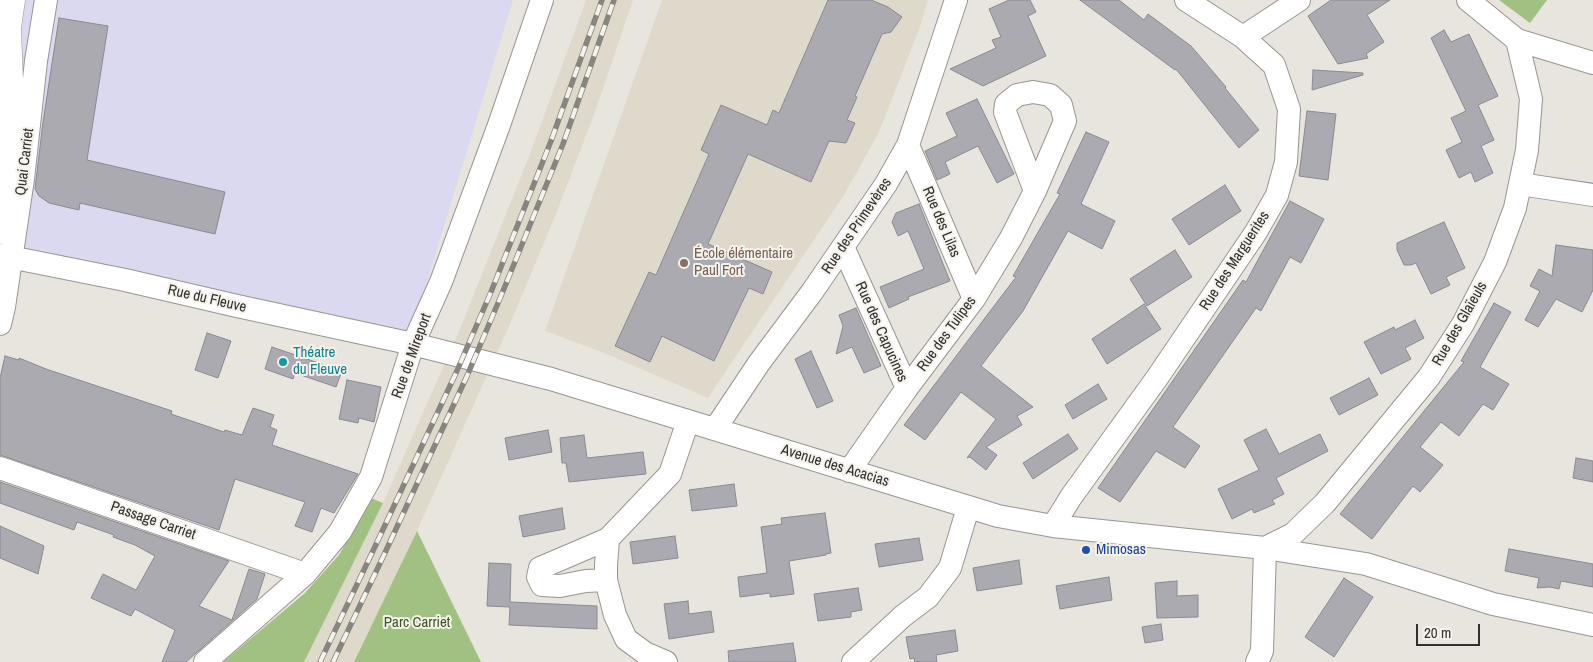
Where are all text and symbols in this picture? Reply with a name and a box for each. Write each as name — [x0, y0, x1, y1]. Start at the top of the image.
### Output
street label: Quai Carriet — [12, 127, 38, 197]
street label: Rue des Primevères — [818, 174, 896, 278]
street label: Rue des Lilas — [918, 184, 964, 260]
street label: Rue des Marguerites — [1196, 208, 1274, 314]
place label: École élémentaire Paul Fort — [694, 245, 793, 280]
marker: École élémentaire Paul Fort — [678, 257, 690, 269]
street label: Rue des Capucines — [851, 279, 911, 385]
street label: Rue des Glaïeuls — [1429, 279, 1491, 369]
street label: Rue du Fleuve — [166, 281, 248, 317]
street label: Rue des Tulipes — [914, 293, 980, 375]
street label: Rue de Mireport — [388, 311, 436, 401]
place label: Théatre du Fleuve — [293, 344, 347, 379]
marker: Théatre du Fleuve — [277, 356, 289, 368]
street label: Avenue des Acacias — [779, 441, 891, 491]
street label: Passage Carriet — [108, 498, 198, 544]
place label: Mimosas — [1096, 541, 1146, 559]
marker: Mimosas — [1080, 544, 1092, 556]
park label: Parc Carriet — [384, 614, 450, 632]
scale bar — [1418, 614, 1482, 646]
text: 20 m — [1424, 622, 1451, 643]

